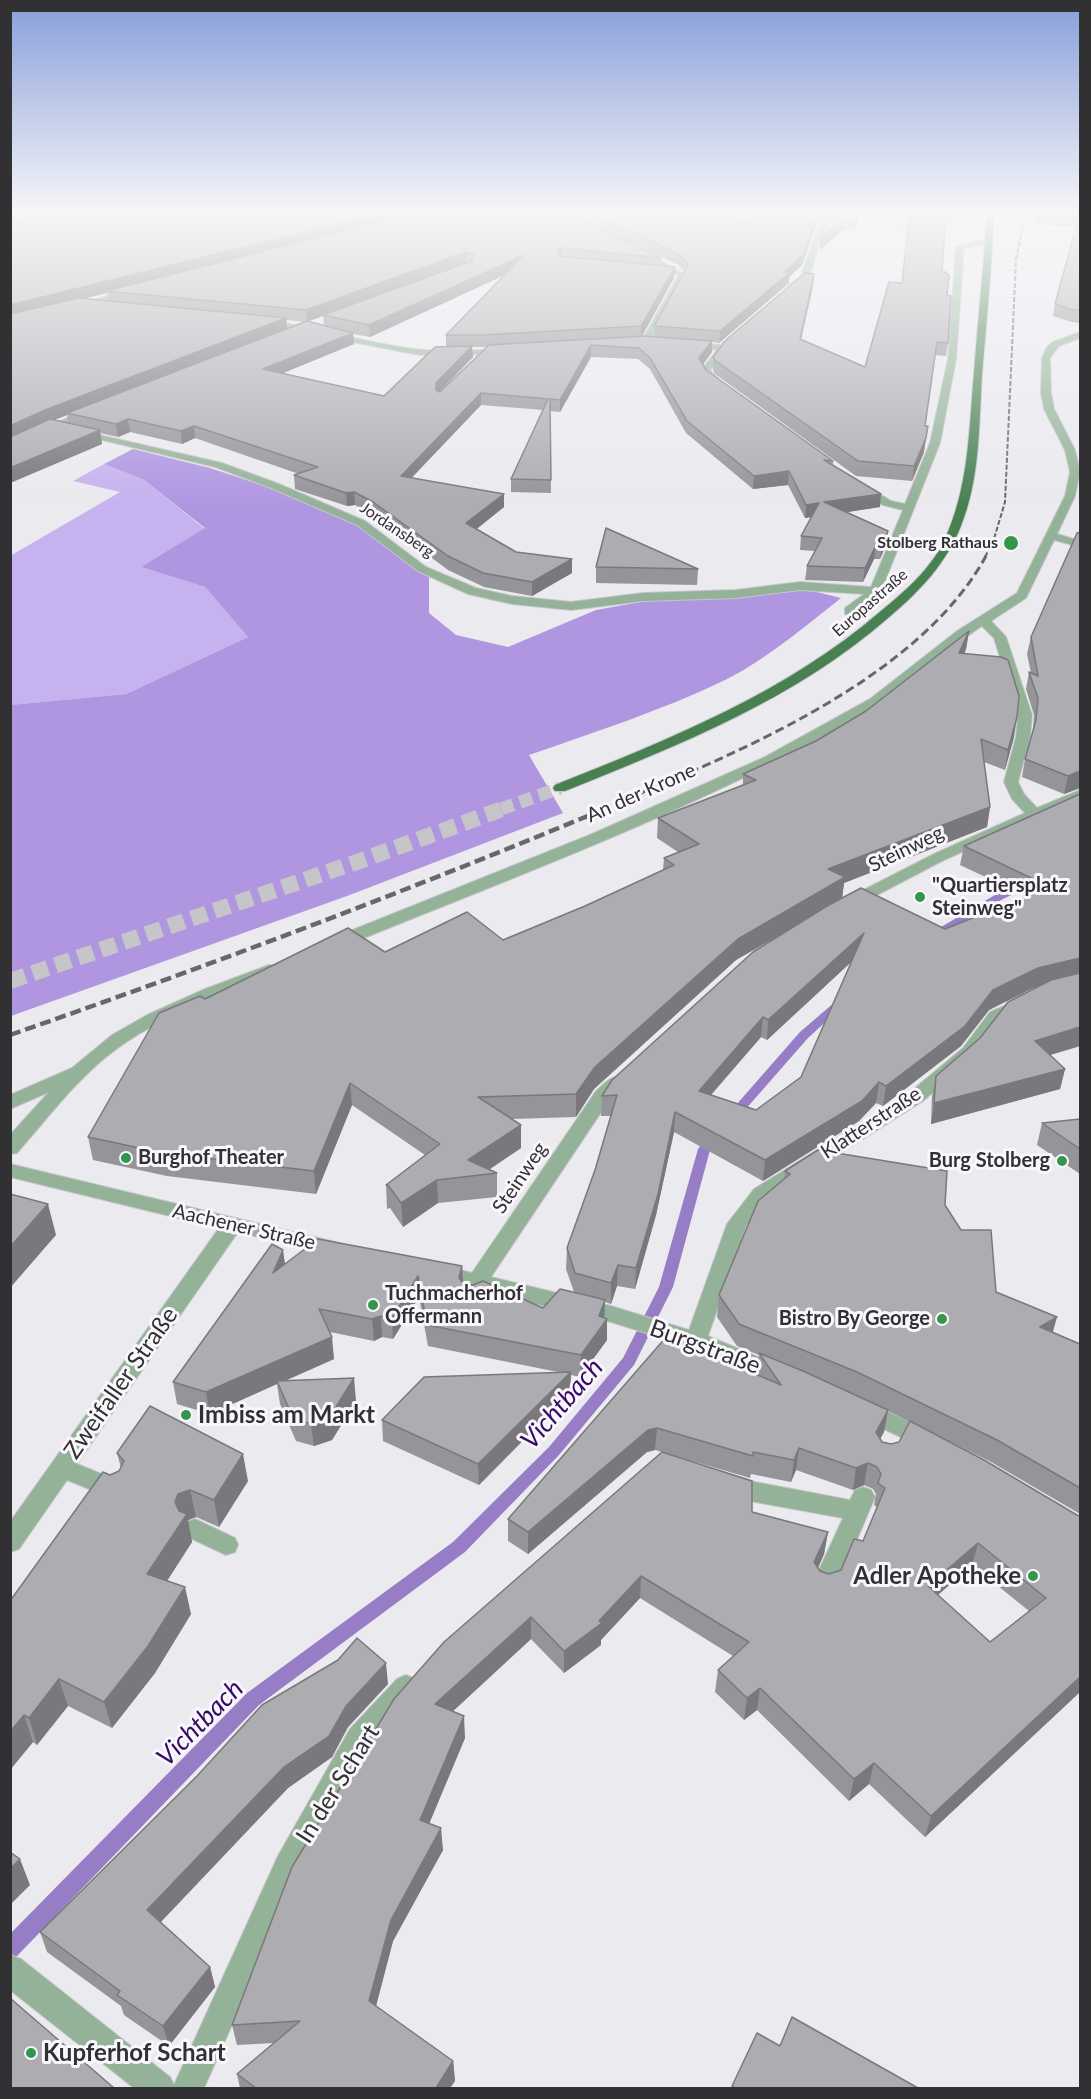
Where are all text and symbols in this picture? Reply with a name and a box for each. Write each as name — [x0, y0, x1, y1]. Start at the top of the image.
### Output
street label: Jordansberg — [356, 498, 438, 562]
place label: Stolberg Rathaus — [877, 533, 998, 553]
marker: Stolberg Rathaus — [1002, 534, 1020, 552]
street label: Europastraße — [828, 565, 912, 641]
street label: An der Krone — [583, 758, 699, 828]
street label: Steinweg — [865, 821, 947, 877]
place label: "Quartiersplatz Steinweg" — [932, 874, 1068, 921]
marker: "Quartiersplatz Steinweg" — [913, 890, 927, 904]
street label: Klatterstraße — [817, 1082, 925, 1164]
street label: Steinweg — [488, 1138, 552, 1218]
place label: Burghof Theater — [138, 1146, 284, 1170]
place label: Burg Stolberg — [929, 1149, 1050, 1173]
marker: Burghof Theater — [119, 1151, 133, 1165]
marker: Burg Stolberg — [1055, 1154, 1069, 1168]
street label: Aachener Straße — [170, 1199, 318, 1255]
place label: Tuchmacherhof Offermann — [385, 1282, 523, 1329]
marker: Tuchmacherhof Offermann — [366, 1298, 380, 1312]
street label: Zweifaller Straße — [58, 1302, 184, 1464]
place label: Bistro By George — [779, 1307, 930, 1331]
marker: Bistro By George — [935, 1312, 949, 1326]
street label: Burgstraße — [646, 1314, 764, 1380]
water label: Vichtbach — [514, 1352, 610, 1456]
place label: Imbiss am Markt — [198, 1401, 375, 1429]
marker: Imbiss am Markt — [179, 1408, 193, 1422]
place label: Adler Apotheke — [853, 1562, 1021, 1590]
marker: Adler Apotheke — [1026, 1569, 1040, 1583]
water label: Vichtbach — [150, 1673, 250, 1773]
street label: In der Schart — [290, 1719, 386, 1849]
place label: Kupferhof Schart — [43, 2039, 226, 2067]
marker: Kupferhof Schart — [24, 2046, 38, 2060]

